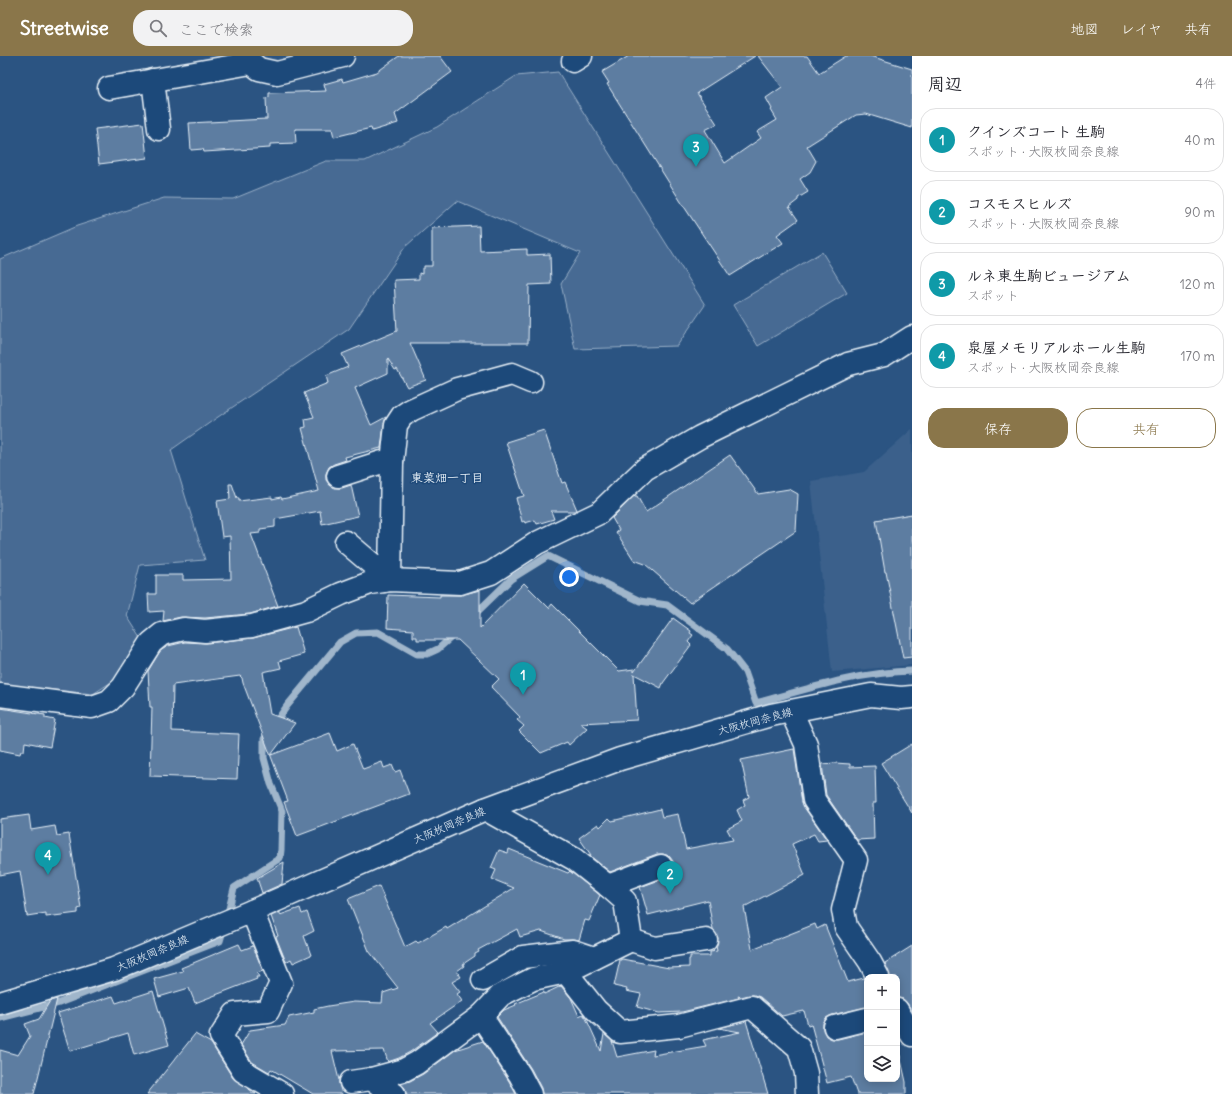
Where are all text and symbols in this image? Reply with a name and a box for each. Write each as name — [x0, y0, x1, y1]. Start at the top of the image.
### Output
search box — [133, 10, 413, 46]
text: Streetwise — [20, 16, 109, 40]
icon: search — [147, 17, 169, 39]
text: ここで検索 — [179, 20, 254, 39]
text: 地図 — [1071, 20, 1099, 38]
text: レイヤ — [1121, 20, 1162, 38]
text: 共有 — [1184, 20, 1212, 38]
text: 周辺 — [928, 73, 962, 95]
text: 4件 — [1195, 75, 1216, 92]
text: クインズコート 生駒 — [967, 122, 1105, 141]
text: 1 — [939, 132, 945, 149]
text: 40 m — [1184, 132, 1215, 149]
pin: 3 — [683, 134, 709, 167]
text: スポット · 大阪枚岡奈良線 — [967, 143, 1119, 160]
text: コスモスヒルズ — [967, 194, 1072, 213]
text: 2 — [938, 204, 946, 221]
text: 90 m — [1184, 204, 1215, 221]
text: スポット · 大阪枚岡奈良線 — [967, 215, 1119, 232]
text: ルネ東生駒ビュージアム — [967, 266, 1131, 285]
text: 3 — [938, 276, 946, 293]
text: 120 m — [1180, 276, 1215, 293]
text: スポット — [967, 287, 1019, 304]
text: 泉屋メモリアルホール生駒 — [967, 338, 1146, 357]
text: 4 — [938, 348, 946, 365]
text: 170 m — [1180, 348, 1215, 365]
text: スポット · 大阪枚岡奈良線 — [967, 359, 1119, 376]
button: 保存 — [928, 408, 1068, 448]
button: 共有 — [1076, 408, 1216, 448]
district label: 東菜畑一丁目 — [411, 470, 483, 485]
your location — [559, 567, 579, 587]
pin: 1 — [510, 662, 536, 695]
street label: 大阪枚岡奈良線 — [716, 704, 794, 738]
street label: 大阪枚岡奈良線 — [411, 804, 487, 846]
pin: 4 — [35, 842, 61, 875]
pin: 2 — [657, 861, 683, 894]
street label: 大阪枚岡奈良線 — [114, 932, 190, 974]
map controls — [864, 974, 900, 1082]
button: + — [864, 974, 900, 1010]
button: − — [864, 1010, 900, 1046]
button: layers — [864, 1046, 900, 1082]

